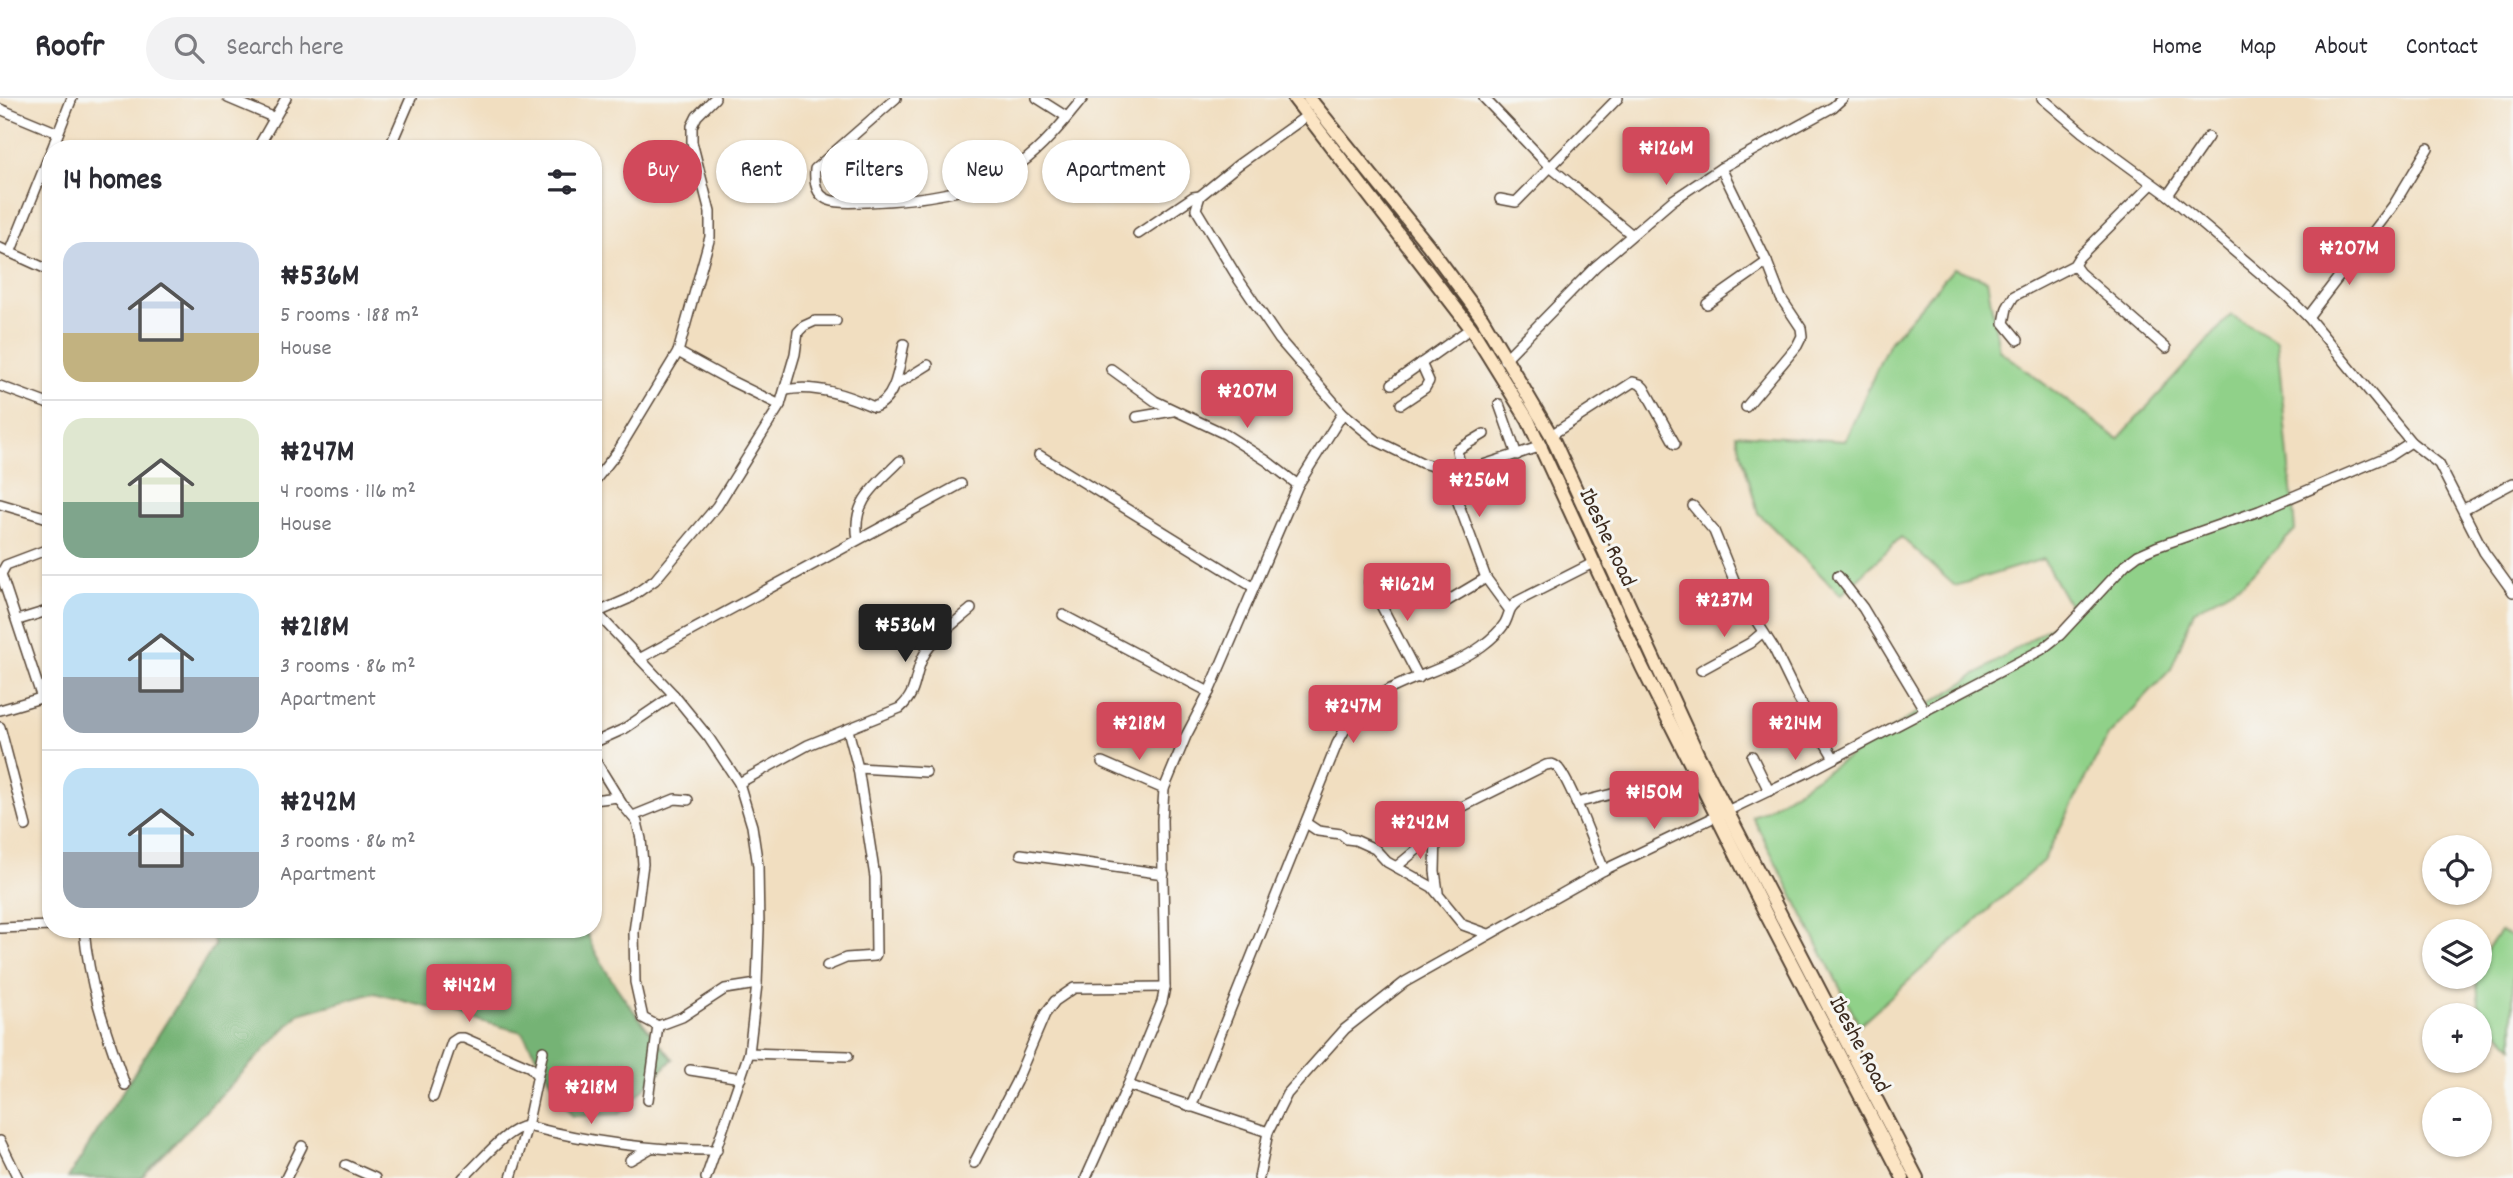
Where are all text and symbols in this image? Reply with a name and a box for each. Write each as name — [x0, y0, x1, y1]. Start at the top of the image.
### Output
search box — [146, 17, 636, 80]
text: Roofr — [35, 25, 104, 72]
icon: search — [170, 29, 208, 67]
text: Search here — [226, 30, 344, 67]
text: Home — [2152, 31, 2202, 65]
text: Map — [2240, 31, 2276, 65]
text: About — [2314, 31, 2368, 65]
text: Contact — [2406, 31, 2478, 65]
pin: ₦126M — [1617, 127, 1715, 187]
text: ₦126M — [1639, 133, 1693, 166]
chip: Buy — [623, 140, 702, 203]
chip: Rent — [716, 140, 807, 203]
chip: Filters — [821, 140, 928, 203]
chip: New — [942, 140, 1028, 203]
chip: Apartment — [1042, 140, 1190, 203]
text: 14 homes — [63, 161, 162, 204]
icon: filters — [543, 163, 581, 201]
pin: ₦207M — [2300, 228, 2398, 287]
text: ₦207M — [2319, 233, 2379, 266]
text: ₦536M — [280, 257, 359, 300]
icon: home — [119, 270, 203, 354]
text: 5 rooms · 188 m² — [280, 300, 419, 333]
text: House — [280, 333, 332, 366]
pin: ₦207M — [1198, 370, 1296, 430]
text: ₦207M — [1217, 376, 1277, 409]
text: ₦247M — [280, 433, 354, 476]
icon: home — [119, 446, 203, 530]
pin: ₦256M — [1430, 460, 1528, 519]
text: ₦256M — [1449, 465, 1509, 498]
text: 4 rooms · 116 m² — [280, 476, 416, 509]
street label: Ibeshe Road — [1569, 483, 1643, 593]
text: House — [280, 509, 332, 542]
pin: ₦162M — [1358, 564, 1456, 623]
text: ₦162M — [1380, 569, 1434, 602]
pin: ₦237M — [1675, 580, 1773, 639]
text: ₦237M — [1695, 585, 1753, 618]
pin: ₦536M — [856, 604, 954, 664]
text: ₦218M — [280, 608, 349, 651]
text: ₦536M — [875, 610, 935, 643]
icon: home — [119, 621, 203, 705]
text: 3 rooms · 86 m² — [280, 651, 416, 684]
text: Apartment — [280, 684, 376, 717]
pin: ₦247M — [1304, 686, 1402, 745]
text: ₦247M — [1324, 691, 1382, 724]
pin: ₦218M — [1090, 702, 1188, 762]
pin: ₦214M — [1746, 702, 1844, 762]
text: ₦218M — [1113, 708, 1165, 741]
text: ₦214M — [1768, 708, 1822, 741]
pin: ₦150M — [1605, 772, 1703, 831]
text: ₦150M — [1626, 777, 1682, 810]
text: ₦242M — [280, 783, 356, 826]
icon: home — [119, 796, 203, 880]
pin: ₦242M — [1371, 802, 1469, 861]
text: ₦242M — [1391, 807, 1449, 840]
text: 3 rooms · 86 m² — [280, 826, 416, 859]
map controls — [2422, 835, 2492, 1157]
button: locate — [2422, 835, 2492, 905]
text: Apartment — [280, 859, 376, 892]
button: layers — [2422, 919, 2492, 989]
pin: ₦142M — [420, 964, 518, 1024]
text: ₦142M — [442, 970, 496, 1003]
street label: Ibeshe Road — [1819, 991, 1897, 1099]
button: + — [2422, 1003, 2492, 1073]
pin: ₦218M — [542, 1066, 640, 1126]
text: ₦218M — [565, 1072, 617, 1105]
button: − — [2422, 1087, 2492, 1157]

